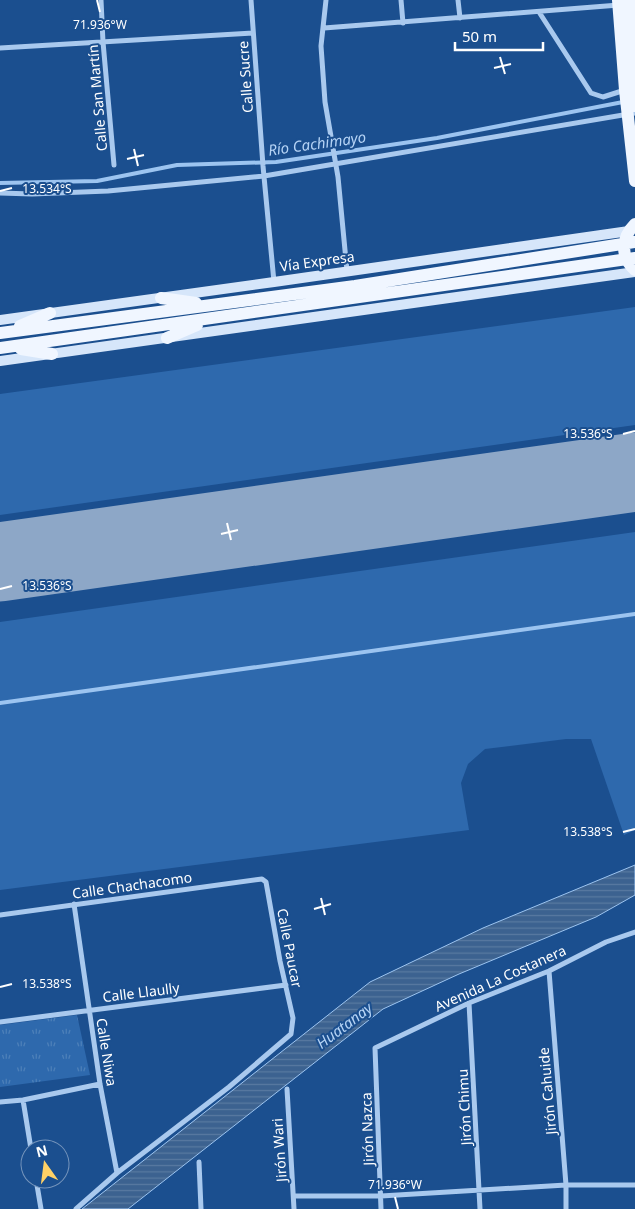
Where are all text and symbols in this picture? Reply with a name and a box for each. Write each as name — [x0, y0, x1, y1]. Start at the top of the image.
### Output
text: 71.936°W — [73, 16, 127, 33]
scale bar — [455, 20, 542, 52]
text: 50 m — [462, 26, 497, 46]
street label: Calle Sucre — [233, 40, 257, 114]
street label: Calle San Martín — [83, 44, 111, 152]
water label: Río Cachimayo — [267, 126, 367, 160]
text: 13.534°S — [22, 180, 72, 197]
street label: Vía Expresa — [278, 246, 356, 276]
text: 13.536°S — [563, 425, 613, 442]
text: 13.536°S — [22, 577, 72, 594]
text: 13.538°S — [563, 823, 613, 840]
street label: Calle Chachacomo — [71, 867, 193, 903]
street label: Calle Paucar — [273, 907, 307, 990]
street label: Avenida La Costanera — [431, 940, 569, 1016]
text: 13.538°S — [22, 975, 72, 992]
street label: Calle Llaully — [101, 978, 181, 1006]
water label: Huatanay — [312, 997, 377, 1053]
street label: Calle Niwa — [92, 1017, 122, 1087]
street label: Jirón Cahuide — [534, 1046, 560, 1138]
street label: Jirón Chimu — [453, 1068, 476, 1148]
street label: Jirón Nazca — [356, 1092, 378, 1168]
street label: Jirón Wari — [267, 1118, 291, 1184]
north arrow — [20, 1139, 70, 1189]
text: N — [34, 1140, 50, 1161]
text: 71.936°W — [368, 1176, 422, 1193]

